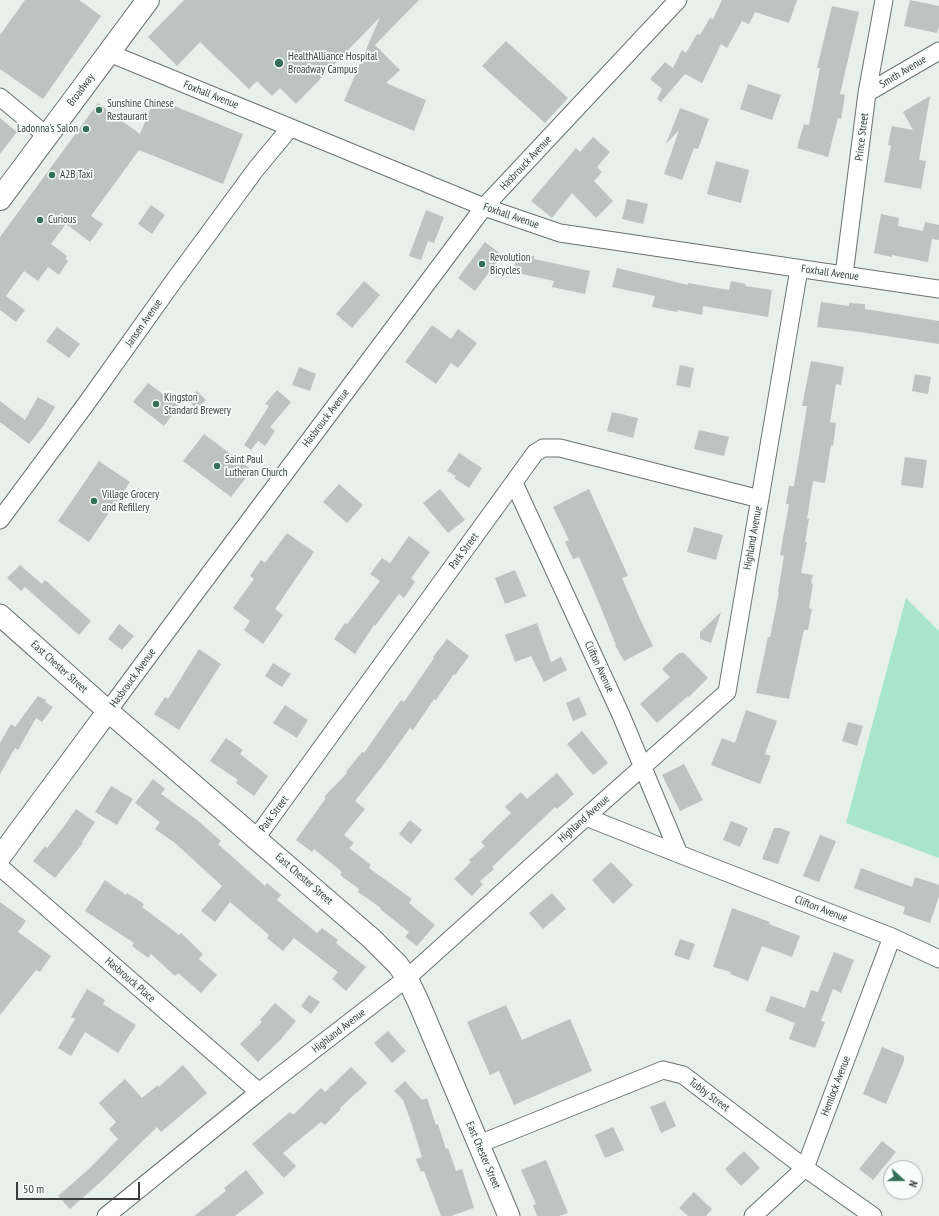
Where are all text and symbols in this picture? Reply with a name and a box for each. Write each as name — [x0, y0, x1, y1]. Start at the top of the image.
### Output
place label: HealthAlliance Hospital Broadway Campus — [288, 50, 377, 76]
street label: Smith Avenue — [877, 53, 929, 91]
marker: HealthAlliance Hospital Broadway Campus — [273, 57, 285, 69]
street label: Broadway — [65, 71, 97, 109]
street label: Foxhall Avenue — [182, 78, 240, 112]
place label: Sunshine Chinese Restaurant — [107, 97, 174, 123]
marker: Sunshine Chinese Restaurant — [94, 105, 104, 115]
street label: Prince Street — [853, 112, 871, 162]
place label: Ladonna's Salon — [17, 122, 78, 136]
marker: Ladonna's Salon — [81, 124, 91, 134]
street label: Hasbrouck Avenue — [497, 133, 555, 193]
place label: A2B Taxi — [60, 168, 93, 182]
marker: A2B Taxi — [47, 170, 57, 180]
street label: Foxhall Avenue — [481, 200, 541, 232]
place label: Curious — [48, 213, 76, 227]
marker: Curious — [35, 215, 45, 225]
place label: Revolution Bicycles — [490, 251, 531, 277]
marker: Revolution Bicycles — [477, 259, 487, 269]
street label: Foxhall Avenue — [800, 262, 860, 284]
street label: Jansen Avenue — [123, 297, 165, 349]
street label: Hasbrouck Avenue — [300, 386, 352, 450]
place label: Kingston Standard Brewery — [164, 391, 231, 417]
marker: Kingston Standard Brewery — [151, 399, 161, 409]
place label: Saint Paul Lutheran Church — [225, 453, 288, 479]
marker: Saint Paul Lutheran Church — [212, 461, 222, 471]
place label: Village Grocery and Refillery — [102, 488, 159, 514]
marker: Village Grocery and Refillery — [89, 496, 99, 506]
street label: Highland Avenue — [741, 505, 765, 571]
street label: Park Street — [446, 530, 482, 572]
street label: East Chester Street — [28, 638, 90, 696]
street label: Clifton Avenue — [581, 639, 617, 695]
street label: Hasbrouck Avenue — [107, 646, 159, 710]
street label: Highland Avenue — [556, 792, 612, 846]
street label: Park Street — [256, 793, 292, 835]
street label: East Chester Street — [273, 850, 335, 908]
street label: Clifton Avenue — [793, 893, 849, 925]
street label: Hasbrouck Place — [102, 955, 158, 1005]
street label: Highland Avenue — [309, 1006, 369, 1056]
street label: Hemlock Avenue — [819, 1054, 853, 1118]
street label: Tubby Street — [686, 1075, 732, 1115]
street label: East Chester Street — [463, 1119, 503, 1191]
north arrow — [883, 1160, 923, 1200]
scale bar — [18, 1174, 142, 1200]
text: N — [906, 1179, 921, 1189]
text: 50 m — [23, 1181, 44, 1196]

